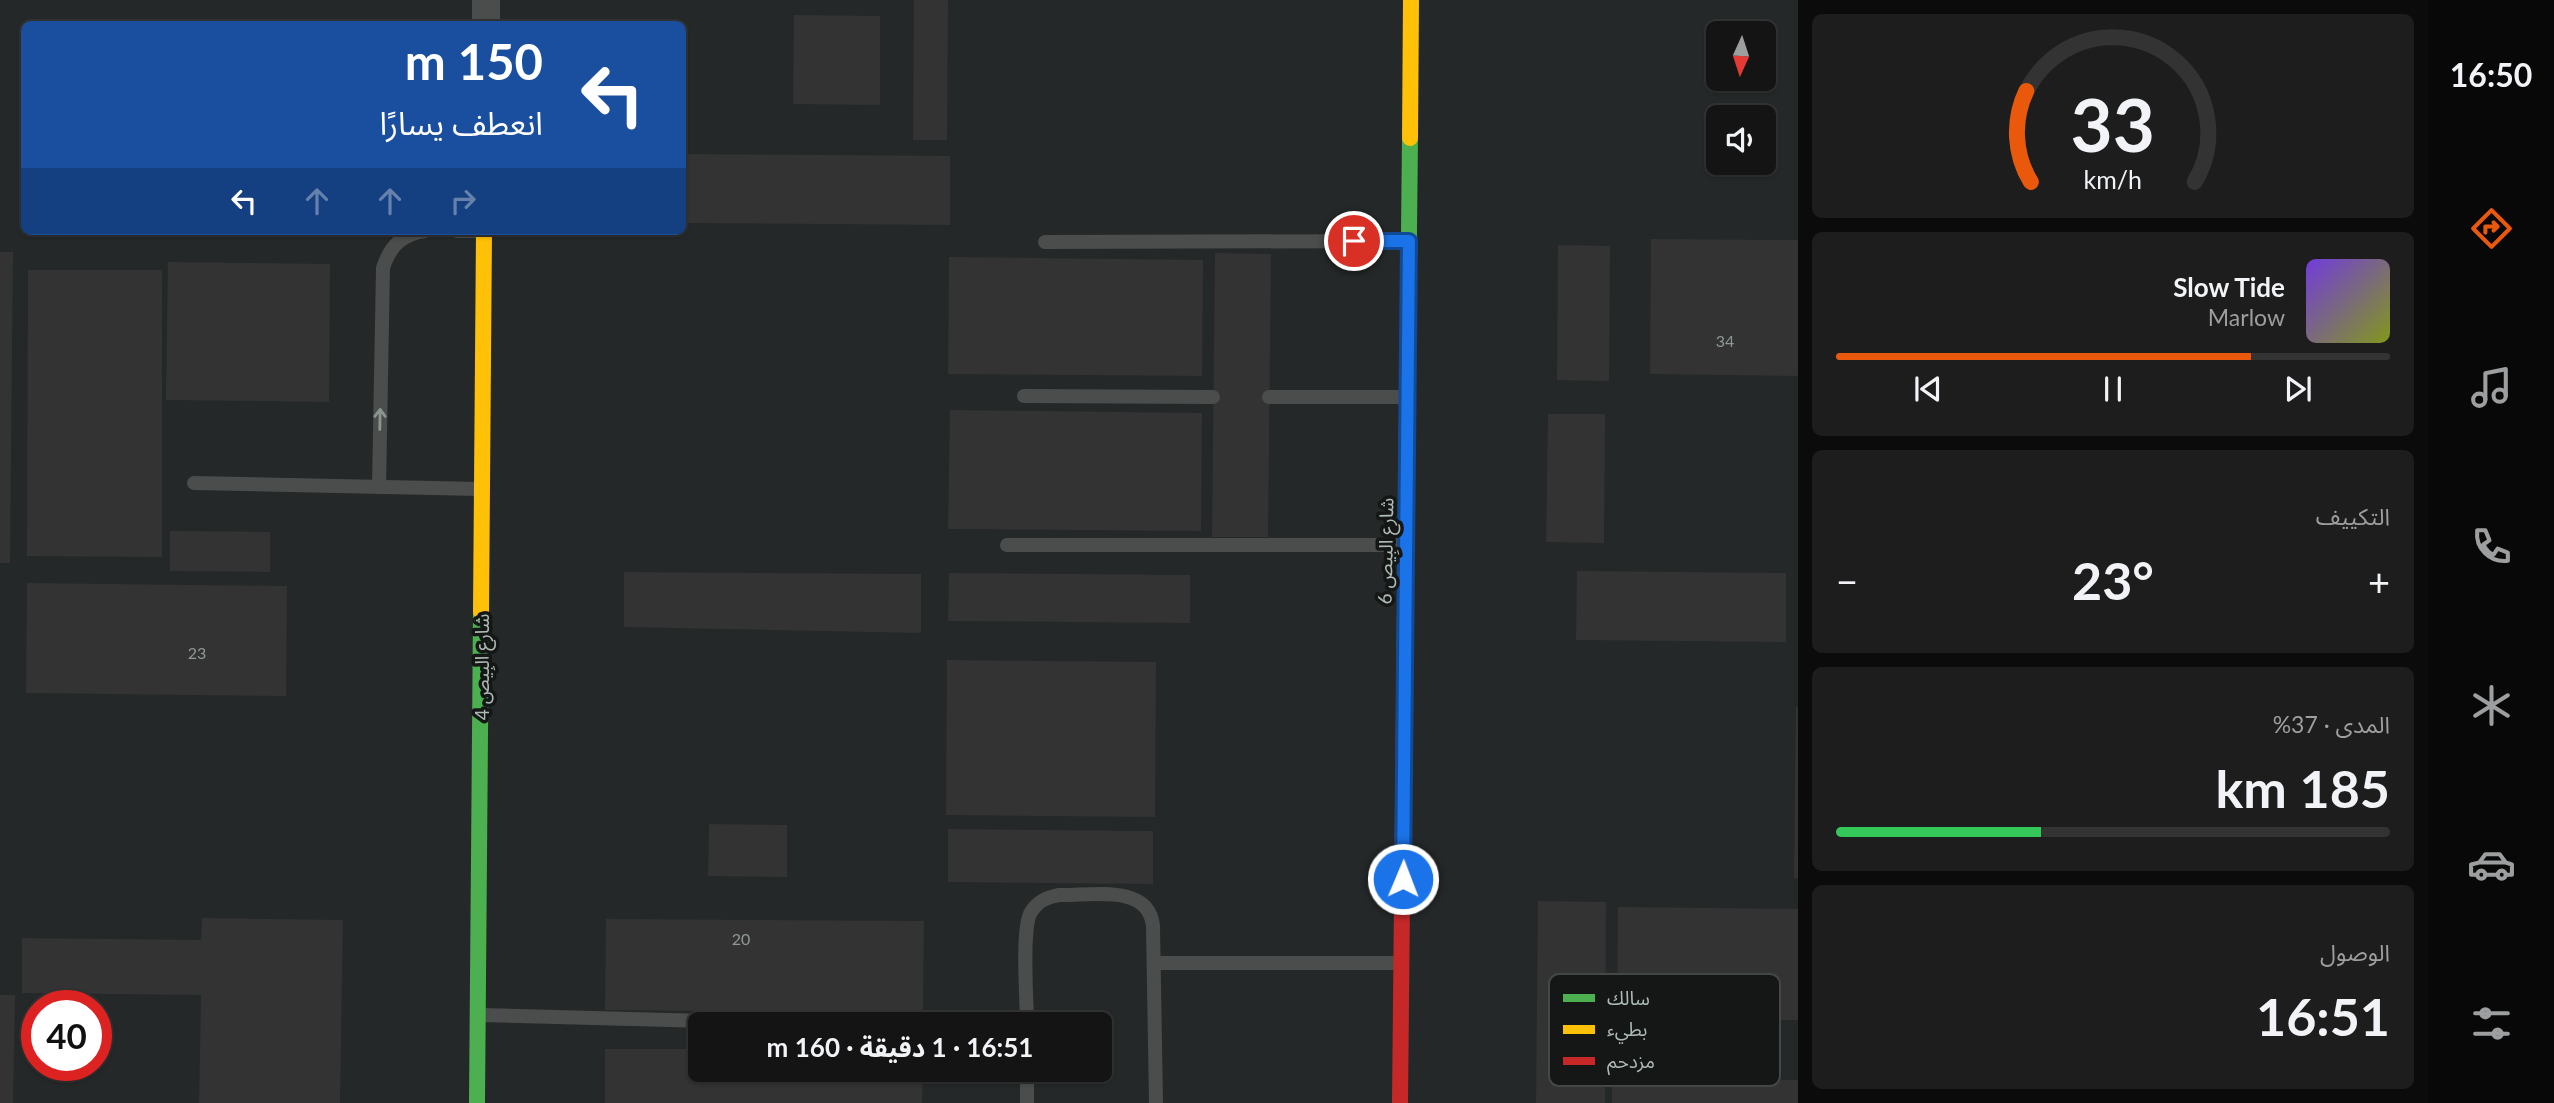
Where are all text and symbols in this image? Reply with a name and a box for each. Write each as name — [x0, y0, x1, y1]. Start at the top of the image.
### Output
north arrow — [1706, 21, 1776, 91]
map controls — [1706, 21, 1776, 175]
text: 150 m — [405, 32, 543, 90]
icon: left — [567, 49, 658, 140]
text: 16:50 — [2450, 55, 2532, 94]
text: 33 — [2071, 80, 2155, 168]
text: انعطف يسارًا — [379, 103, 543, 142]
button: sound — [1706, 105, 1776, 175]
text: km/h — [2084, 164, 2142, 194]
icon: left — [225, 182, 263, 220]
icon: ahead — [298, 182, 336, 220]
icon: ahead — [371, 182, 409, 220]
icon: right — [444, 182, 482, 220]
icon: directions — [2467, 204, 2516, 253]
pin — [1324, 211, 1384, 271]
icon: arrive — [1335, 222, 1373, 260]
text: Slow Tide — [2173, 271, 2285, 303]
text: Marlow — [2208, 303, 2285, 331]
house number: 34 — [1716, 331, 1734, 350]
icon: music — [2467, 363, 2516, 412]
icon: previous — [1909, 370, 1947, 408]
icon: pause — [2094, 370, 2132, 408]
icon: next — [2279, 370, 2317, 408]
one-way arrow — [373, 407, 387, 430]
street label: شارع البِيص 6 — [1373, 498, 1401, 605]
text: التكييف — [2316, 502, 2390, 530]
icon: phone — [2467, 522, 2516, 571]
text: 23° — [2072, 549, 2154, 611]
text: − — [1836, 558, 1858, 604]
text: + — [2368, 558, 2390, 604]
street label: شارع البِيص 4 — [470, 614, 496, 720]
house number: 23 — [188, 643, 206, 662]
icon: climate — [2467, 681, 2516, 730]
text: المدى · 37% — [2273, 710, 2390, 738]
text: 185 km — [2216, 757, 2390, 819]
icon: car — [2467, 840, 2516, 889]
position arrow — [1366, 842, 1440, 916]
house number: 20 — [732, 929, 750, 948]
text: الوصول — [2320, 938, 2390, 966]
legend — [1549, 974, 1780, 1086]
text: 16:51 — [2256, 985, 2390, 1047]
text: سالك — [1607, 986, 1650, 1009]
speed limit sign: 40 — [21, 990, 112, 1081]
icon: filters — [2467, 999, 2516, 1048]
text: بطيء — [1607, 1017, 1647, 1044]
text: 16:51 · 1 دقيقة · 160 m — [767, 1031, 1033, 1063]
text: مزدحم — [1607, 1049, 1655, 1076]

